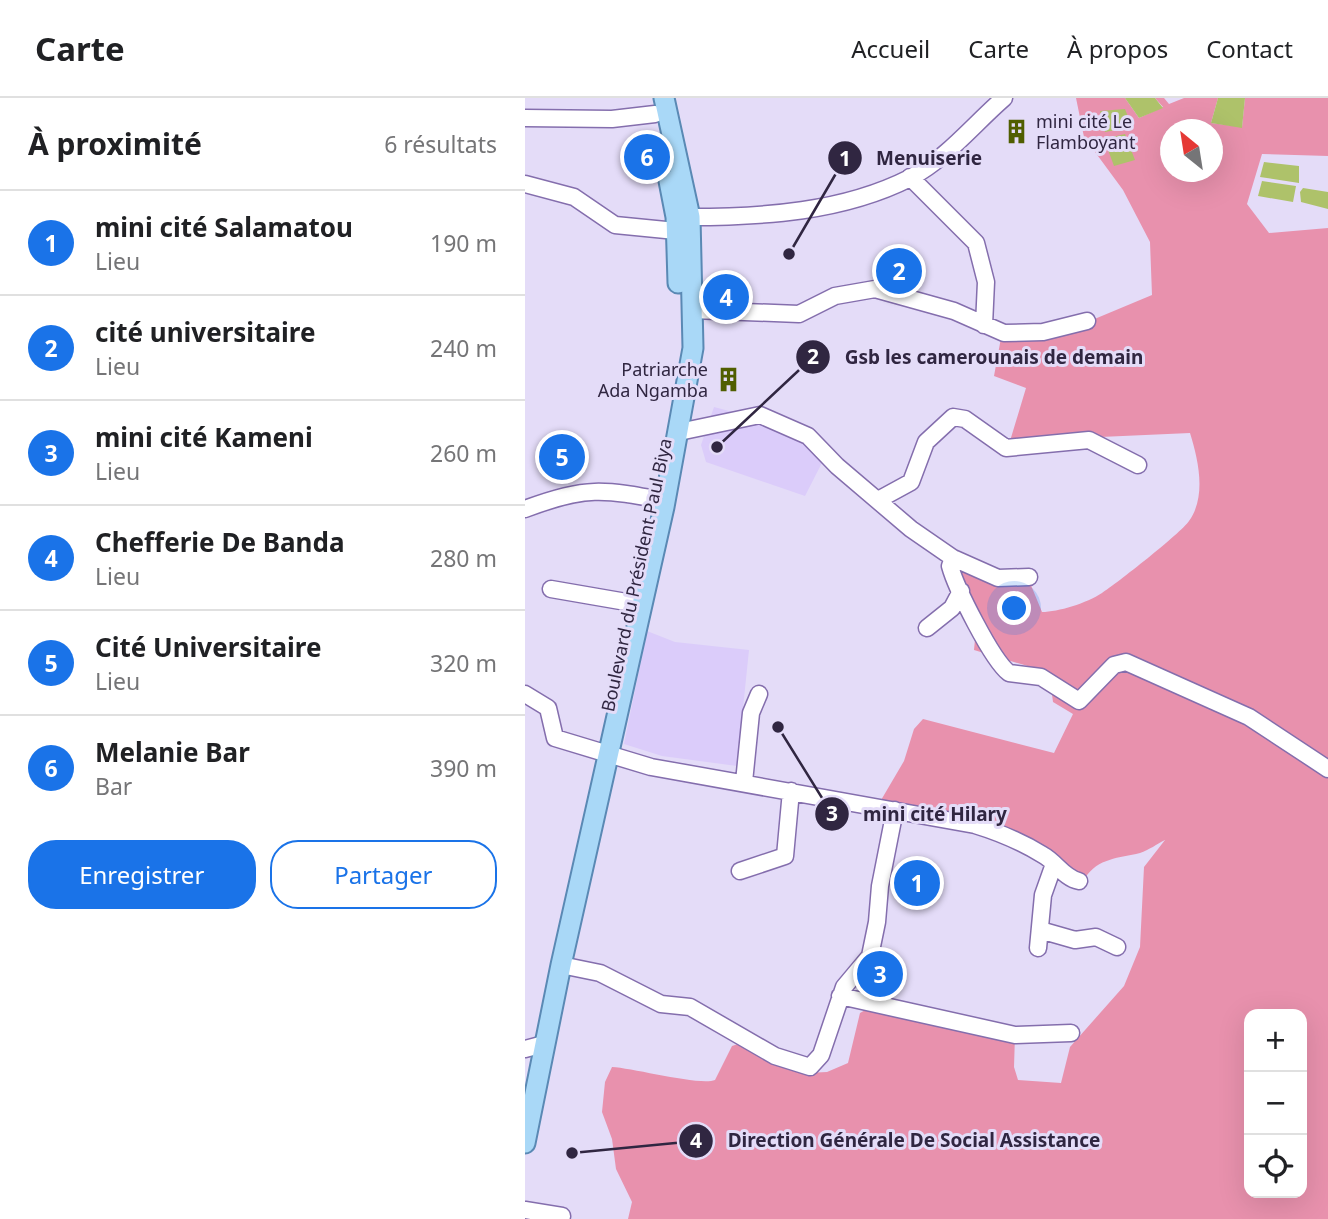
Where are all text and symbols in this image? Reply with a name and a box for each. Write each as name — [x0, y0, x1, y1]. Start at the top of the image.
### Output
text: Carte — [35, 26, 125, 71]
text: Accueil — [851, 32, 930, 65]
text: Carte — [968, 32, 1029, 65]
text: À propos — [1067, 32, 1168, 65]
text: Contact — [1206, 32, 1293, 65]
place label: mini cité Le Flamboyant — [1036, 109, 1136, 154]
building icon: mini cité Le Flamboyant — [1002, 118, 1030, 146]
north arrow — [1160, 119, 1223, 182]
text: À proximité — [28, 123, 202, 164]
text: 6 résultats — [384, 128, 497, 160]
pin: 6 — [624, 131, 670, 183]
callout: Menuiserie — [827, 138, 996, 178]
text: 1 — [839, 144, 851, 172]
text: Menuiserie — [876, 145, 982, 171]
text: mini cité Salamatou — [95, 209, 353, 245]
text: 1 — [44, 227, 58, 259]
text: 190 m — [430, 227, 497, 259]
text: Lieu — [95, 245, 140, 277]
pin: 2 — [876, 245, 922, 297]
pin: 4 — [703, 271, 749, 323]
text: cité universitaire — [95, 314, 315, 350]
text: 2 — [44, 332, 58, 364]
text: 240 m — [430, 332, 497, 364]
callout: Gsb les camerounais de demain — [796, 337, 1158, 377]
text: 2 — [807, 342, 819, 370]
text: Gsb les camerounais de demain — [845, 344, 1143, 370]
text: Lieu — [95, 350, 140, 382]
place label: Patriarche Ada Ngamba — [598, 357, 708, 402]
building icon: Patriarche Ada Ngamba — [714, 366, 742, 394]
text: mini cité Kameni — [95, 419, 313, 455]
pin: 5 — [539, 431, 585, 483]
street label: Boulevard du Président Paul Biya — [595, 436, 677, 714]
text: 3 — [44, 437, 58, 469]
text: 260 m — [430, 437, 497, 469]
text: Lieu — [95, 455, 140, 487]
text: Chefferie De Banda — [95, 524, 344, 560]
text: 4 — [44, 542, 58, 574]
text: 280 m — [430, 542, 497, 574]
text: Lieu — [95, 560, 140, 592]
your location — [997, 591, 1031, 625]
text: Cité Universitaire — [95, 629, 321, 665]
text: 5 — [44, 647, 58, 679]
text: 320 m — [430, 647, 497, 679]
text: Lieu — [95, 665, 140, 697]
text: Melanie Bar — [95, 734, 250, 770]
text: 6 — [44, 752, 58, 784]
text: 390 m — [430, 752, 497, 784]
text: Bar — [95, 770, 132, 802]
callout: mini cité Hilary — [814, 794, 1021, 834]
text: 3 — [826, 799, 838, 827]
text: mini cité Hilary — [863, 801, 1007, 827]
button: Enregistrer — [28, 840, 256, 909]
button: Partager — [270, 840, 497, 909]
pin: 1 — [894, 857, 940, 909]
pin: 3 — [857, 948, 903, 1000]
map controls — [1244, 1009, 1307, 1198]
button: + — [1244, 1009, 1307, 1072]
button: − — [1244, 1072, 1307, 1135]
callout: Direction Générale De Social Assistance — [679, 1121, 1114, 1161]
text: 4 — [690, 1126, 702, 1154]
text: Direction Générale De Social Assistance — [728, 1127, 1100, 1153]
button: locate — [1244, 1135, 1307, 1198]

